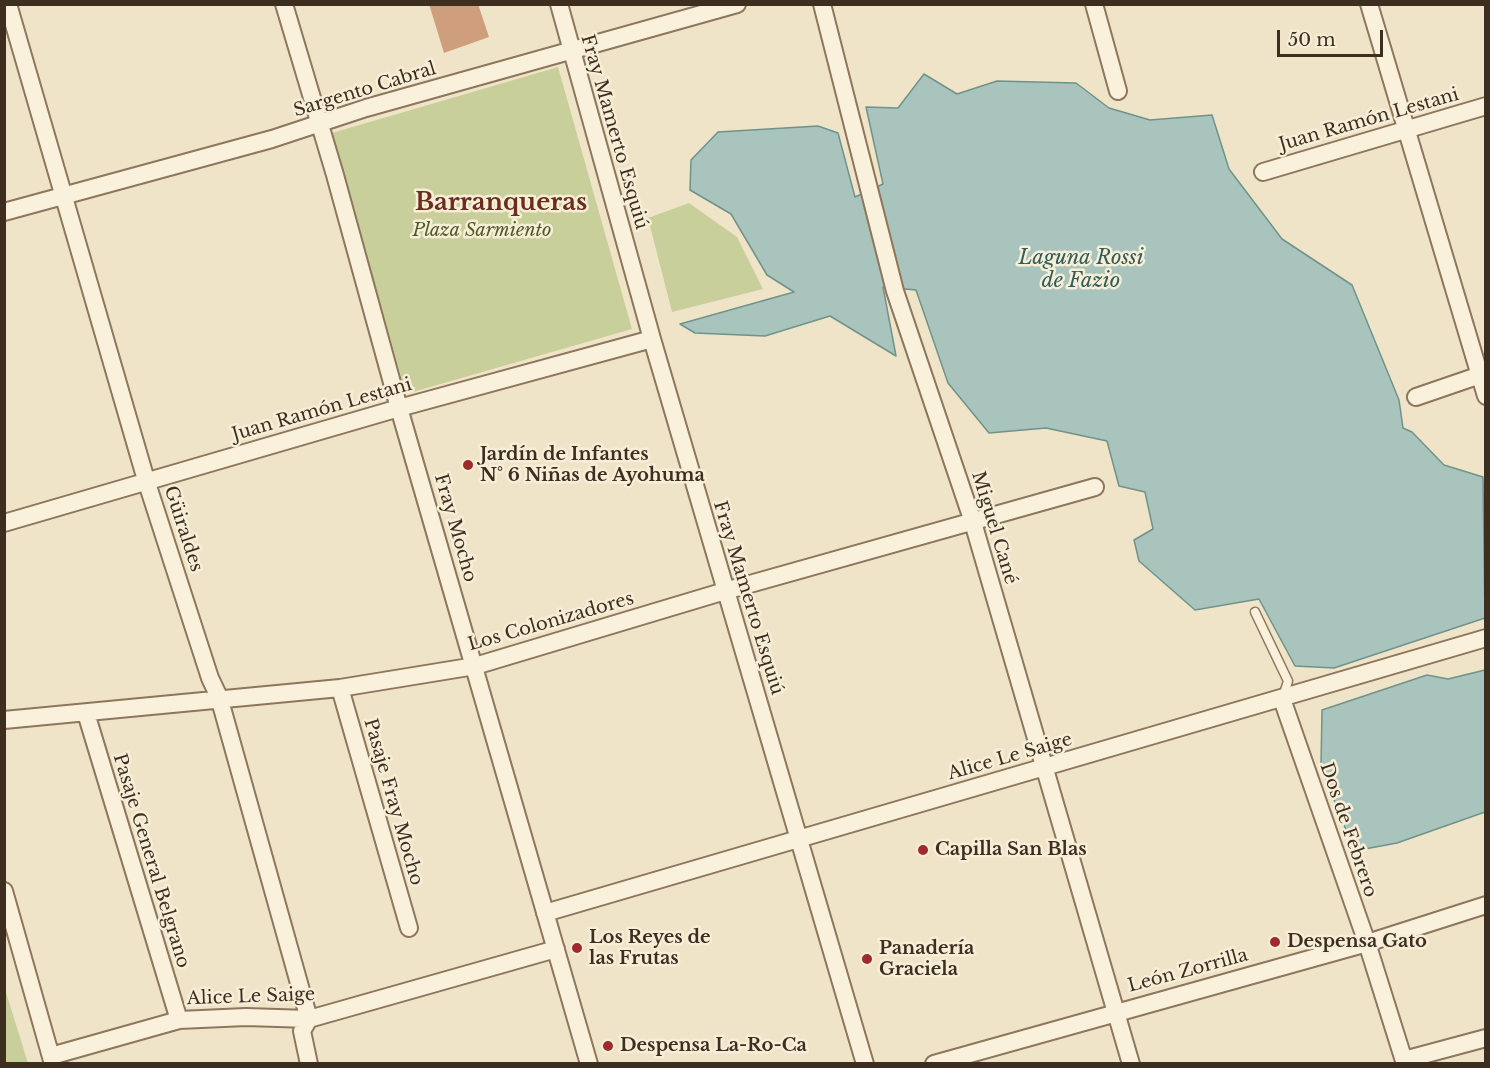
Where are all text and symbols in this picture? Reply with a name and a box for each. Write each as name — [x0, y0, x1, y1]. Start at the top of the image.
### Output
scale bar — [1280, 18, 1386, 56]
text: 50 m — [1288, 29, 1336, 51]
street label: Fray Mamerto Esquiú — [576, 32, 652, 232]
street label: Sargento Cabral — [291, 58, 439, 122]
street label: Juan Ramón Lestani — [1277, 84, 1461, 156]
district label: Barranqueras — [415, 189, 587, 217]
park label: Plaza Sarmiento — [413, 220, 551, 242]
water label: Laguna Rossi de Fazio — [1018, 246, 1144, 293]
street label: Juan Ramón Lestani — [230, 374, 414, 446]
place label: Jardín de Infantes N° 6 Niñas de Ayohuma — [480, 444, 705, 486]
marker: Jardín de Infantes N° 6 Niñas de Ayohuma — [461, 458, 475, 472]
street label: Miguel Cané — [967, 469, 1021, 587]
street label: Fray Mocho — [429, 471, 481, 585]
street label: Güiraldes — [159, 483, 207, 575]
street label: Fray Mamerto Esquiú — [708, 498, 788, 698]
street label: Los Colonizadores — [466, 588, 636, 656]
street label: Pasaje Fray Mocho — [359, 716, 427, 888]
street label: Alice Le Saige — [945, 729, 1075, 785]
street label: Pasaje General Belgrano — [108, 751, 194, 971]
street label: Dos de Febrero — [1315, 760, 1381, 900]
place label: Capilla San Blas — [935, 839, 1087, 861]
marker: Capilla San Blas — [916, 843, 930, 857]
place label: Los Reyes de las Frutas — [589, 927, 711, 970]
place label: Despensa Gato — [1287, 931, 1427, 953]
marker: Despensa Gato — [1268, 935, 1282, 949]
place label: Panadería Graciela — [879, 938, 974, 980]
marker: Los Reyes de las Frutas — [570, 941, 584, 955]
street label: León Zorrilla — [1126, 945, 1250, 997]
marker: Panadería Graciela — [860, 952, 874, 966]
street label: Alice Le Saige — [187, 984, 315, 1010]
place label: Despensa La-Ro-Ca — [620, 1035, 807, 1057]
marker: Despensa La-Ro-Ca — [601, 1039, 615, 1053]

